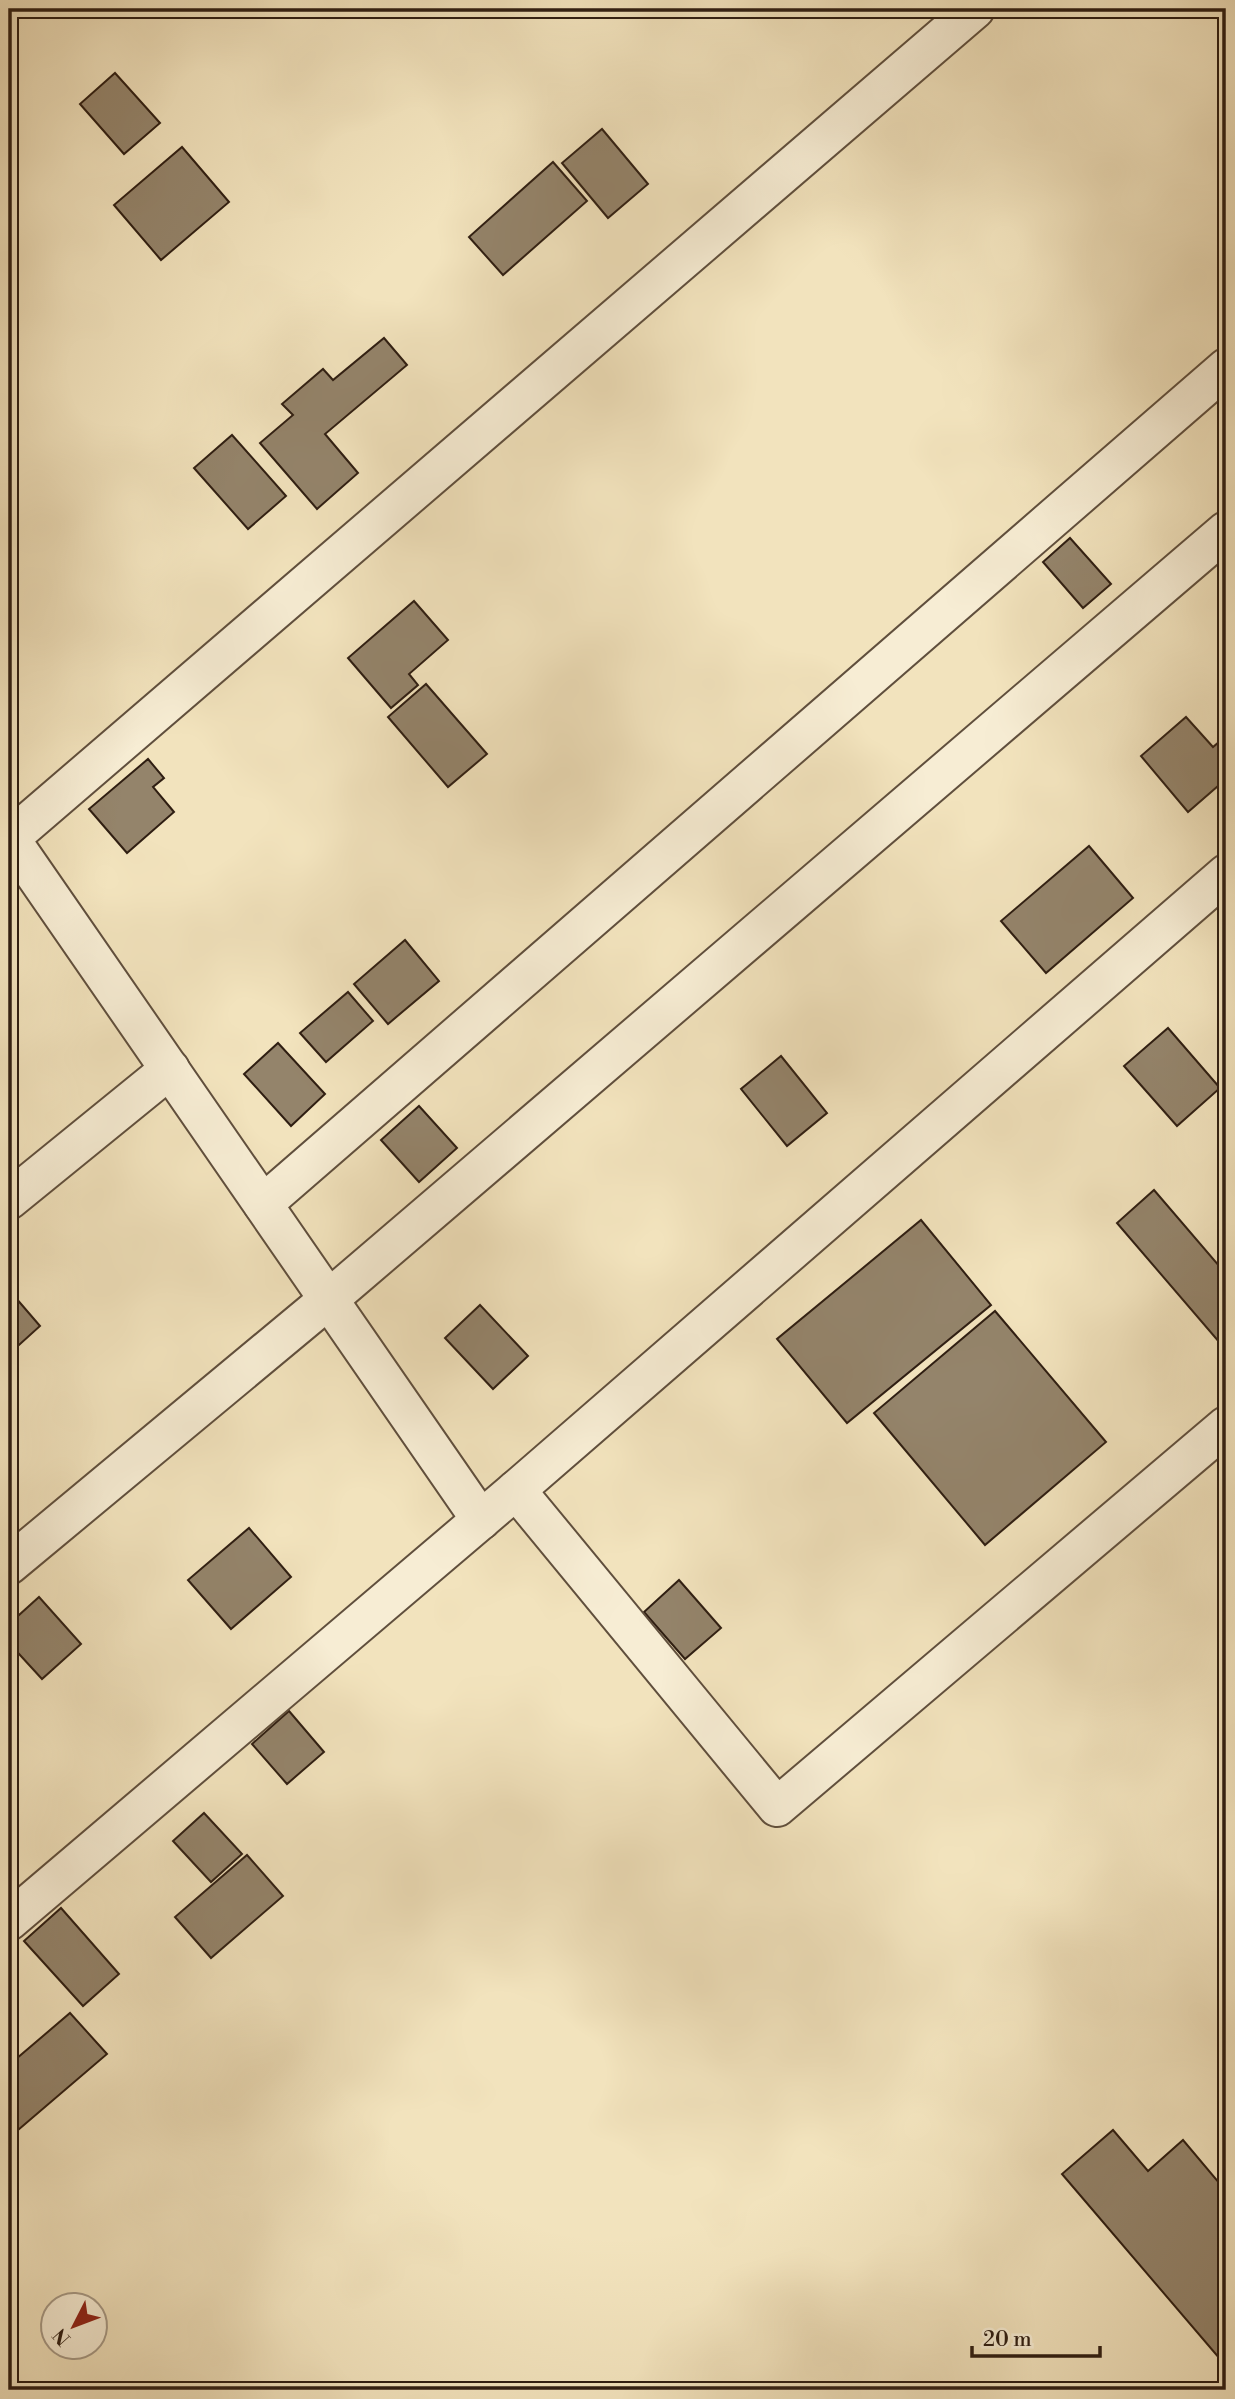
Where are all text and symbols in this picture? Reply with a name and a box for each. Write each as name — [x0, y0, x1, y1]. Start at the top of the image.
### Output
north arrow — [38, 2290, 108, 2360]
scale bar — [972, 2315, 1100, 2359]
text: N — [48, 2323, 76, 2350]
text: 20 m — [983, 2327, 1032, 2353]

